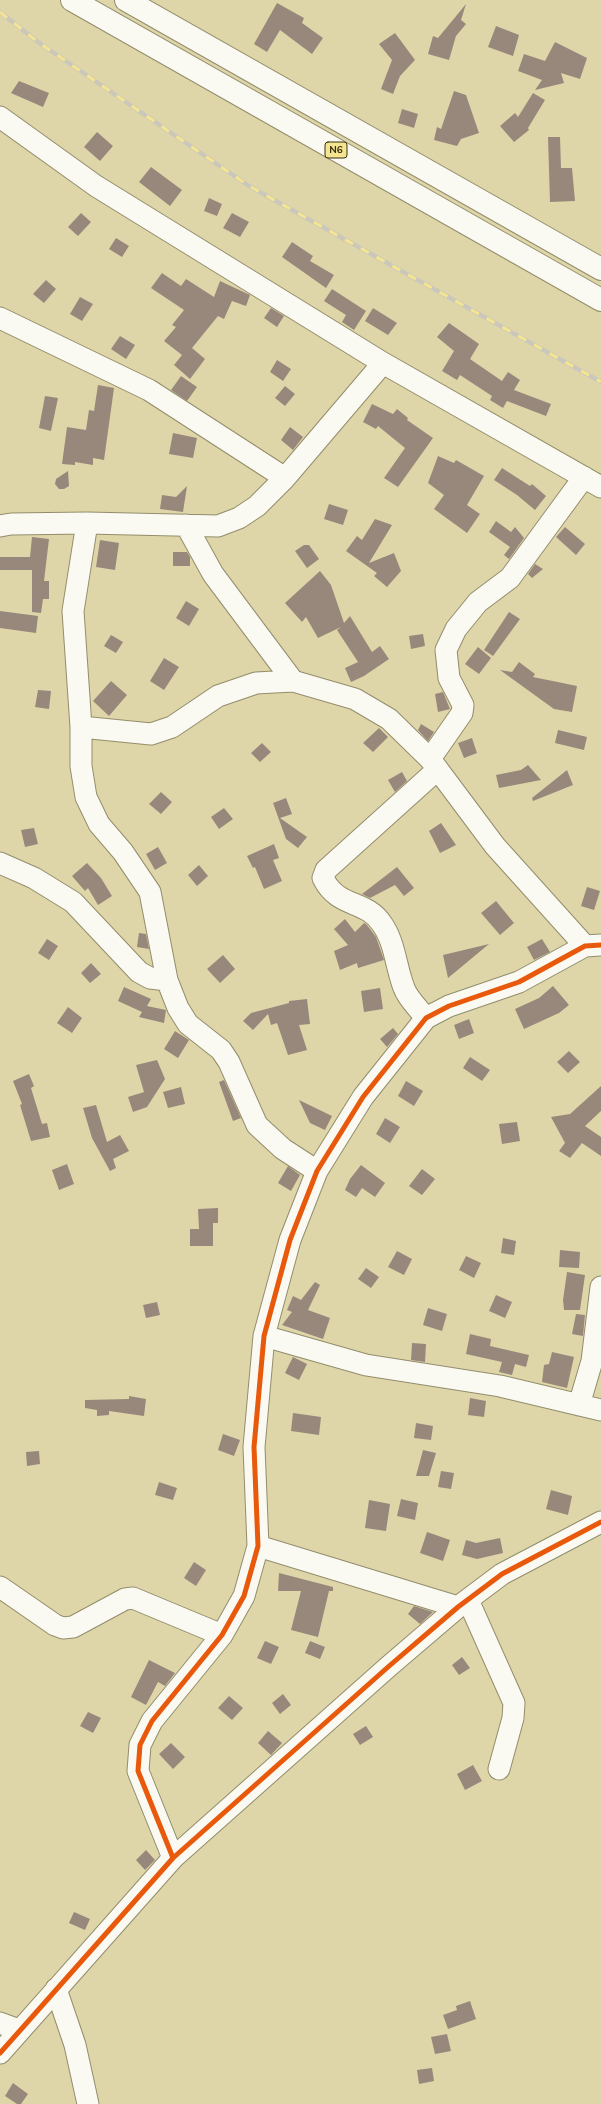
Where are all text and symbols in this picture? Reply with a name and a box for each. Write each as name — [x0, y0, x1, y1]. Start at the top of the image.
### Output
road number: N6 — [325, 142, 347, 158]

